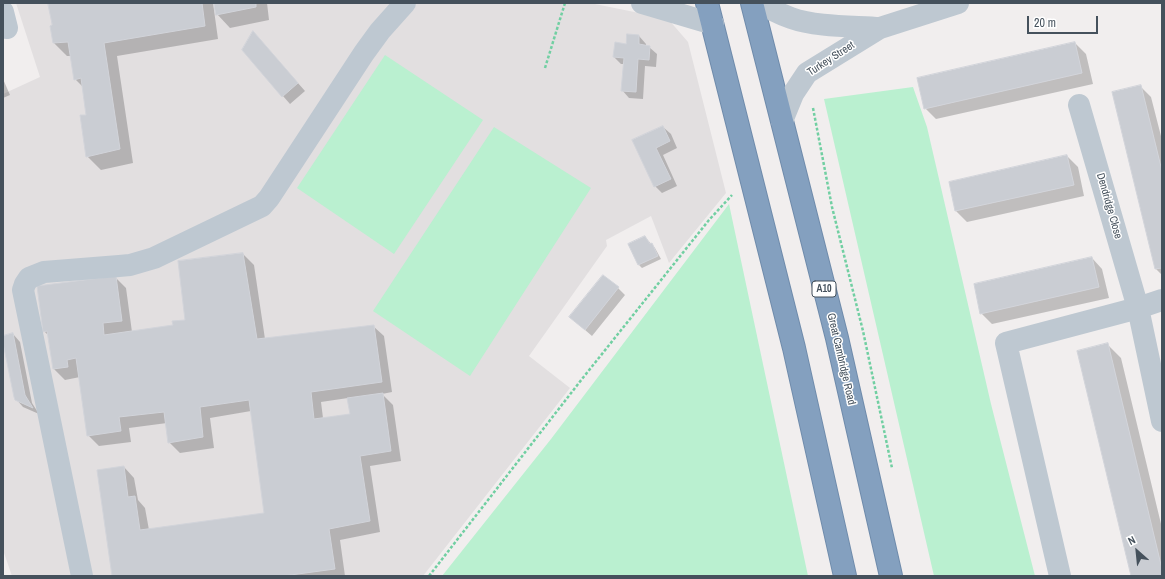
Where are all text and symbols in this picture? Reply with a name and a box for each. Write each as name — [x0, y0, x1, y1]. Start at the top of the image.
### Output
scale bar — [1029, 8, 1100, 34]
text: 20 m — [1034, 15, 1056, 31]
street label: Turkey Street — [805, 39, 857, 79]
street label: Dendridge Close — [1093, 172, 1125, 240]
road number: A10 — [812, 281, 836, 297]
street label: Great Cambridge Road — [824, 312, 858, 406]
north arrow — [1117, 531, 1157, 571]
text: N — [1125, 533, 1138, 548]

